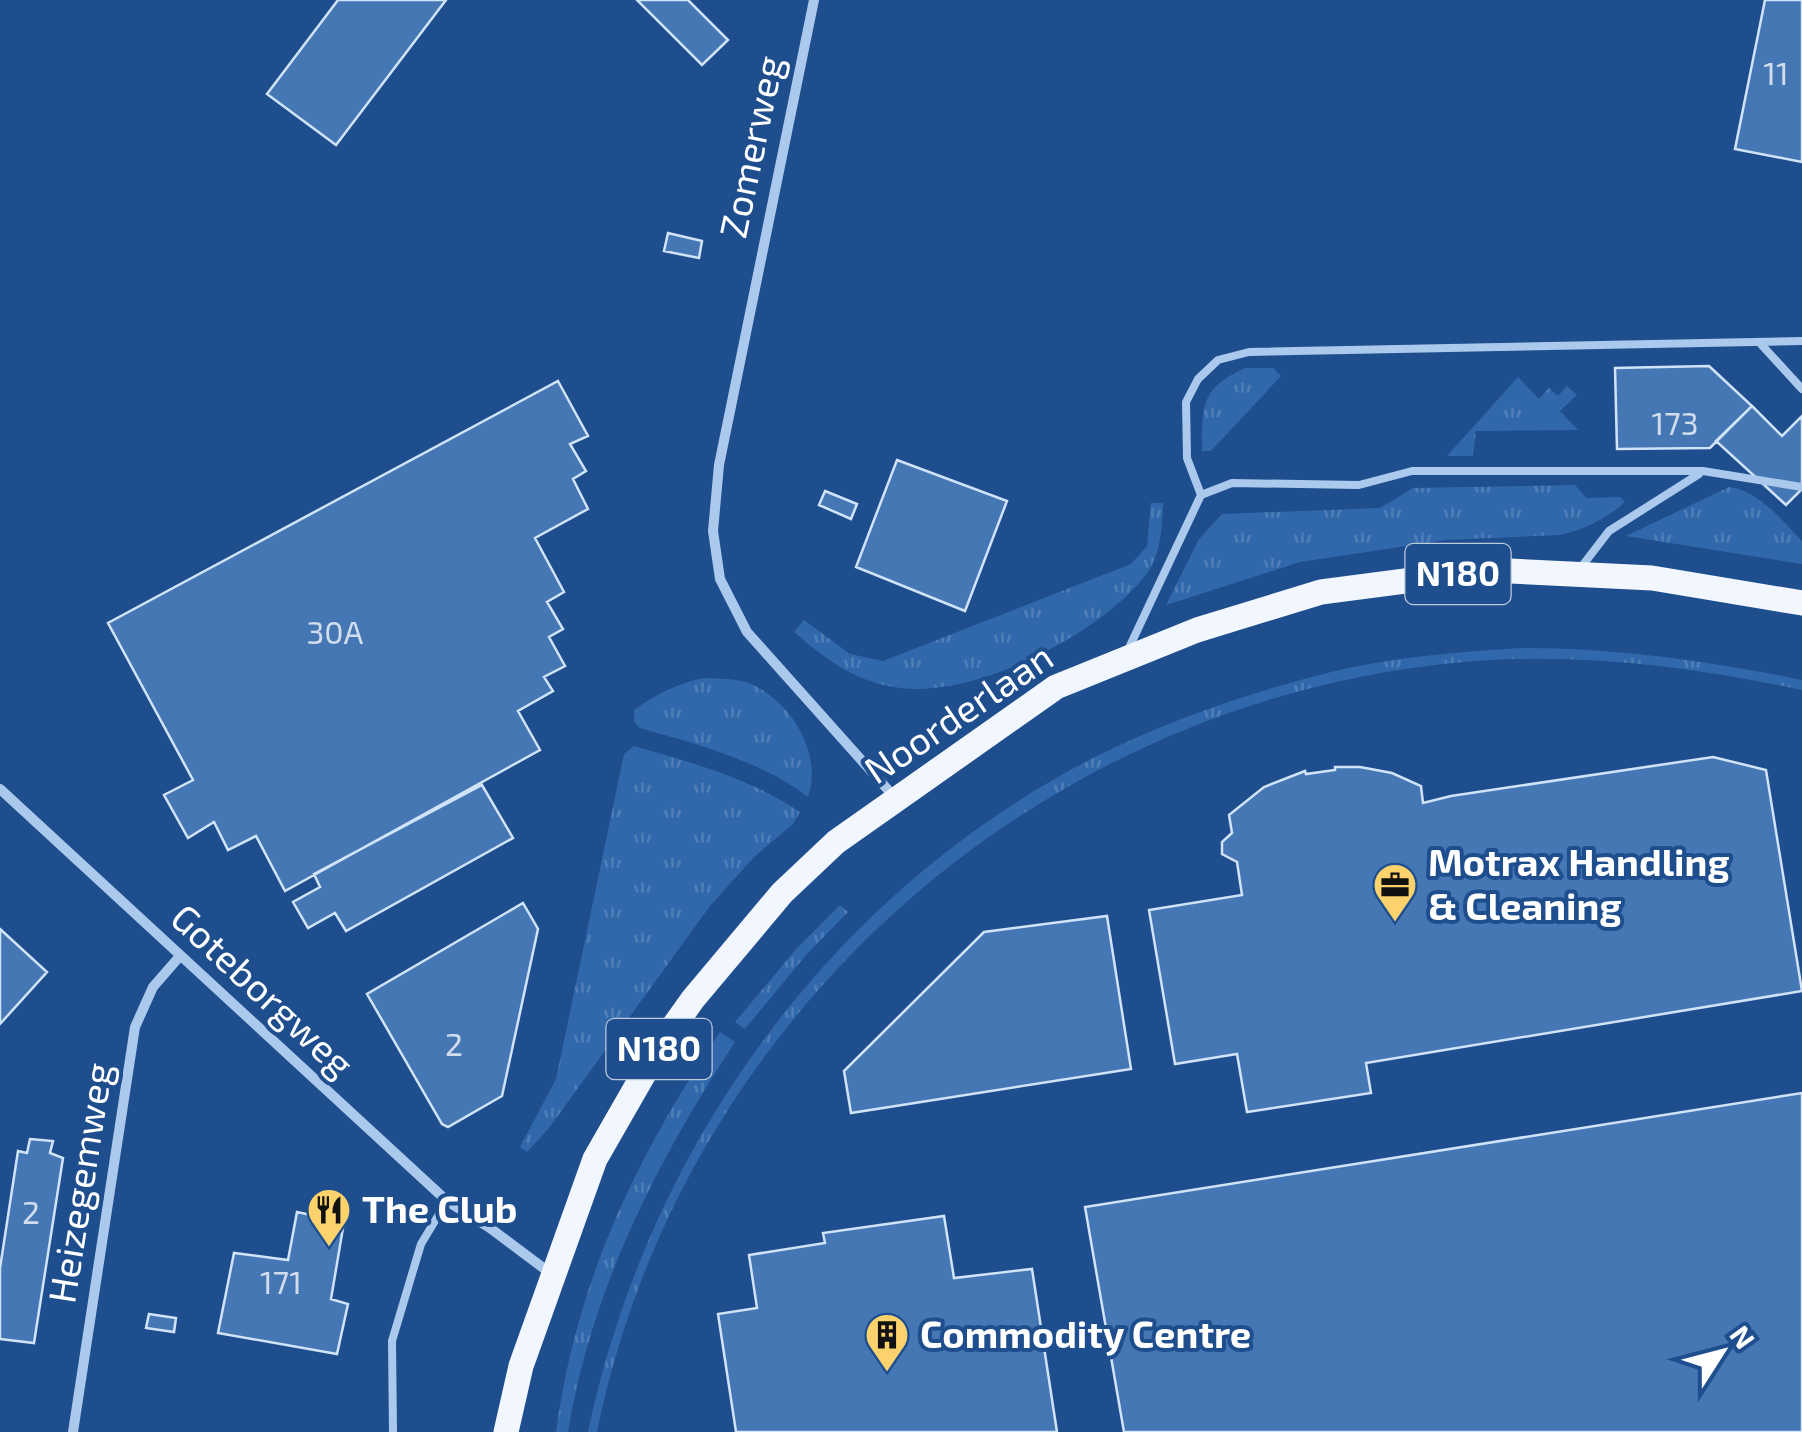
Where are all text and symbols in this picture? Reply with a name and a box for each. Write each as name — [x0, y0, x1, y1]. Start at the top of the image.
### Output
street label: Zomerweg — [708, 51, 792, 242]
house number: 11 — [1763, 53, 1789, 91]
house number: 173 — [1652, 403, 1698, 441]
road number: N180 — [1406, 544, 1510, 604]
house number: 30A — [307, 612, 364, 650]
street label: Noorderlaan — [855, 633, 1061, 792]
place label: Motrax Handling & Cleaning — [1428, 838, 1730, 928]
office icon: Motrax Handling & Cleaning — [1372, 862, 1418, 923]
street label: Goteborgweg — [163, 893, 364, 1086]
road number: N180 — [606, 1019, 712, 1079]
house number: 2 — [445, 1024, 463, 1062]
street label: Heizegemweg — [37, 1059, 121, 1306]
place label: The Club — [362, 1185, 517, 1231]
restaurant icon: The Club — [306, 1187, 352, 1248]
house number: 2 — [22, 1192, 40, 1230]
house number: 171 — [260, 1262, 302, 1300]
north arrow — [1672, 1302, 1772, 1402]
place label: Commodity Centre — [920, 1310, 1251, 1356]
building icon: Commodity Centre — [864, 1312, 910, 1373]
text: N — [1723, 1319, 1763, 1355]

